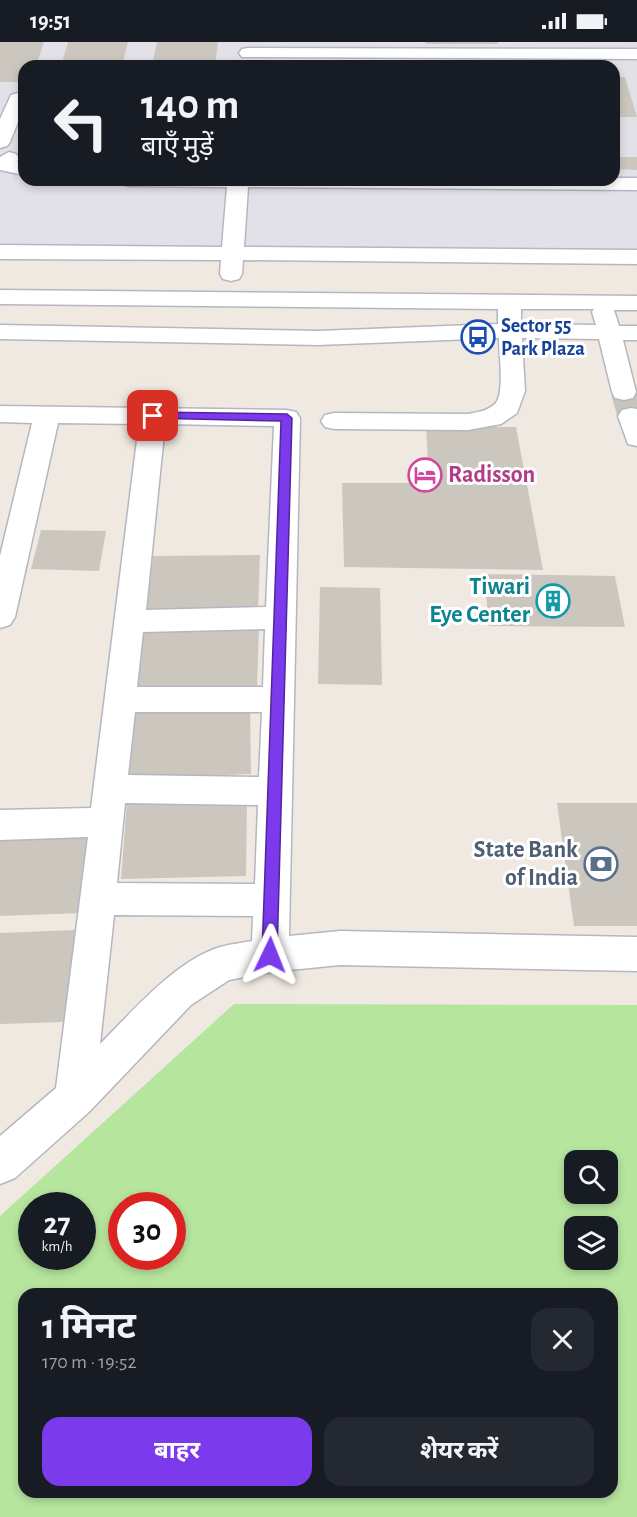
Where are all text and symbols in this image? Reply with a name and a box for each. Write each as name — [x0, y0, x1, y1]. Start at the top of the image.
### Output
text: 19:51 — [30, 10, 71, 32]
icon: left — [42, 84, 120, 162]
text: 140 m — [141, 84, 239, 126]
text: बाएँ मुड़ें — [141, 133, 213, 160]
place label: Sector 55 Park Plaza — [501, 316, 585, 359]
bus stop icon: Sector 55 Park Plaza — [460, 319, 496, 355]
pin — [127, 390, 178, 441]
icon: arrive — [136, 399, 169, 432]
hotel icon: Radisson — [407, 457, 443, 493]
place label: Radisson — [448, 463, 535, 487]
place label: Tiwari Eye Center — [429, 575, 531, 627]
building icon: Tiwari Eye Center — [535, 583, 571, 619]
place label: State Bank of India — [474, 838, 578, 890]
bank icon: State Bank of India — [583, 846, 619, 882]
position arrow — [238, 923, 302, 987]
map controls — [564, 1150, 618, 1270]
button: search — [564, 1150, 618, 1204]
speed limit sign: 30 — [108, 1192, 186, 1270]
text: 27 — [43, 1209, 71, 1239]
button: layers — [564, 1216, 618, 1270]
text: km/h — [42, 1239, 72, 1254]
button: close — [531, 1308, 594, 1371]
text: 1 मिनट — [42, 1309, 136, 1345]
text: 170 m · 19:52 — [42, 1352, 137, 1372]
button: बाहर — [42, 1417, 312, 1486]
button: शेयर करें — [324, 1417, 594, 1486]

